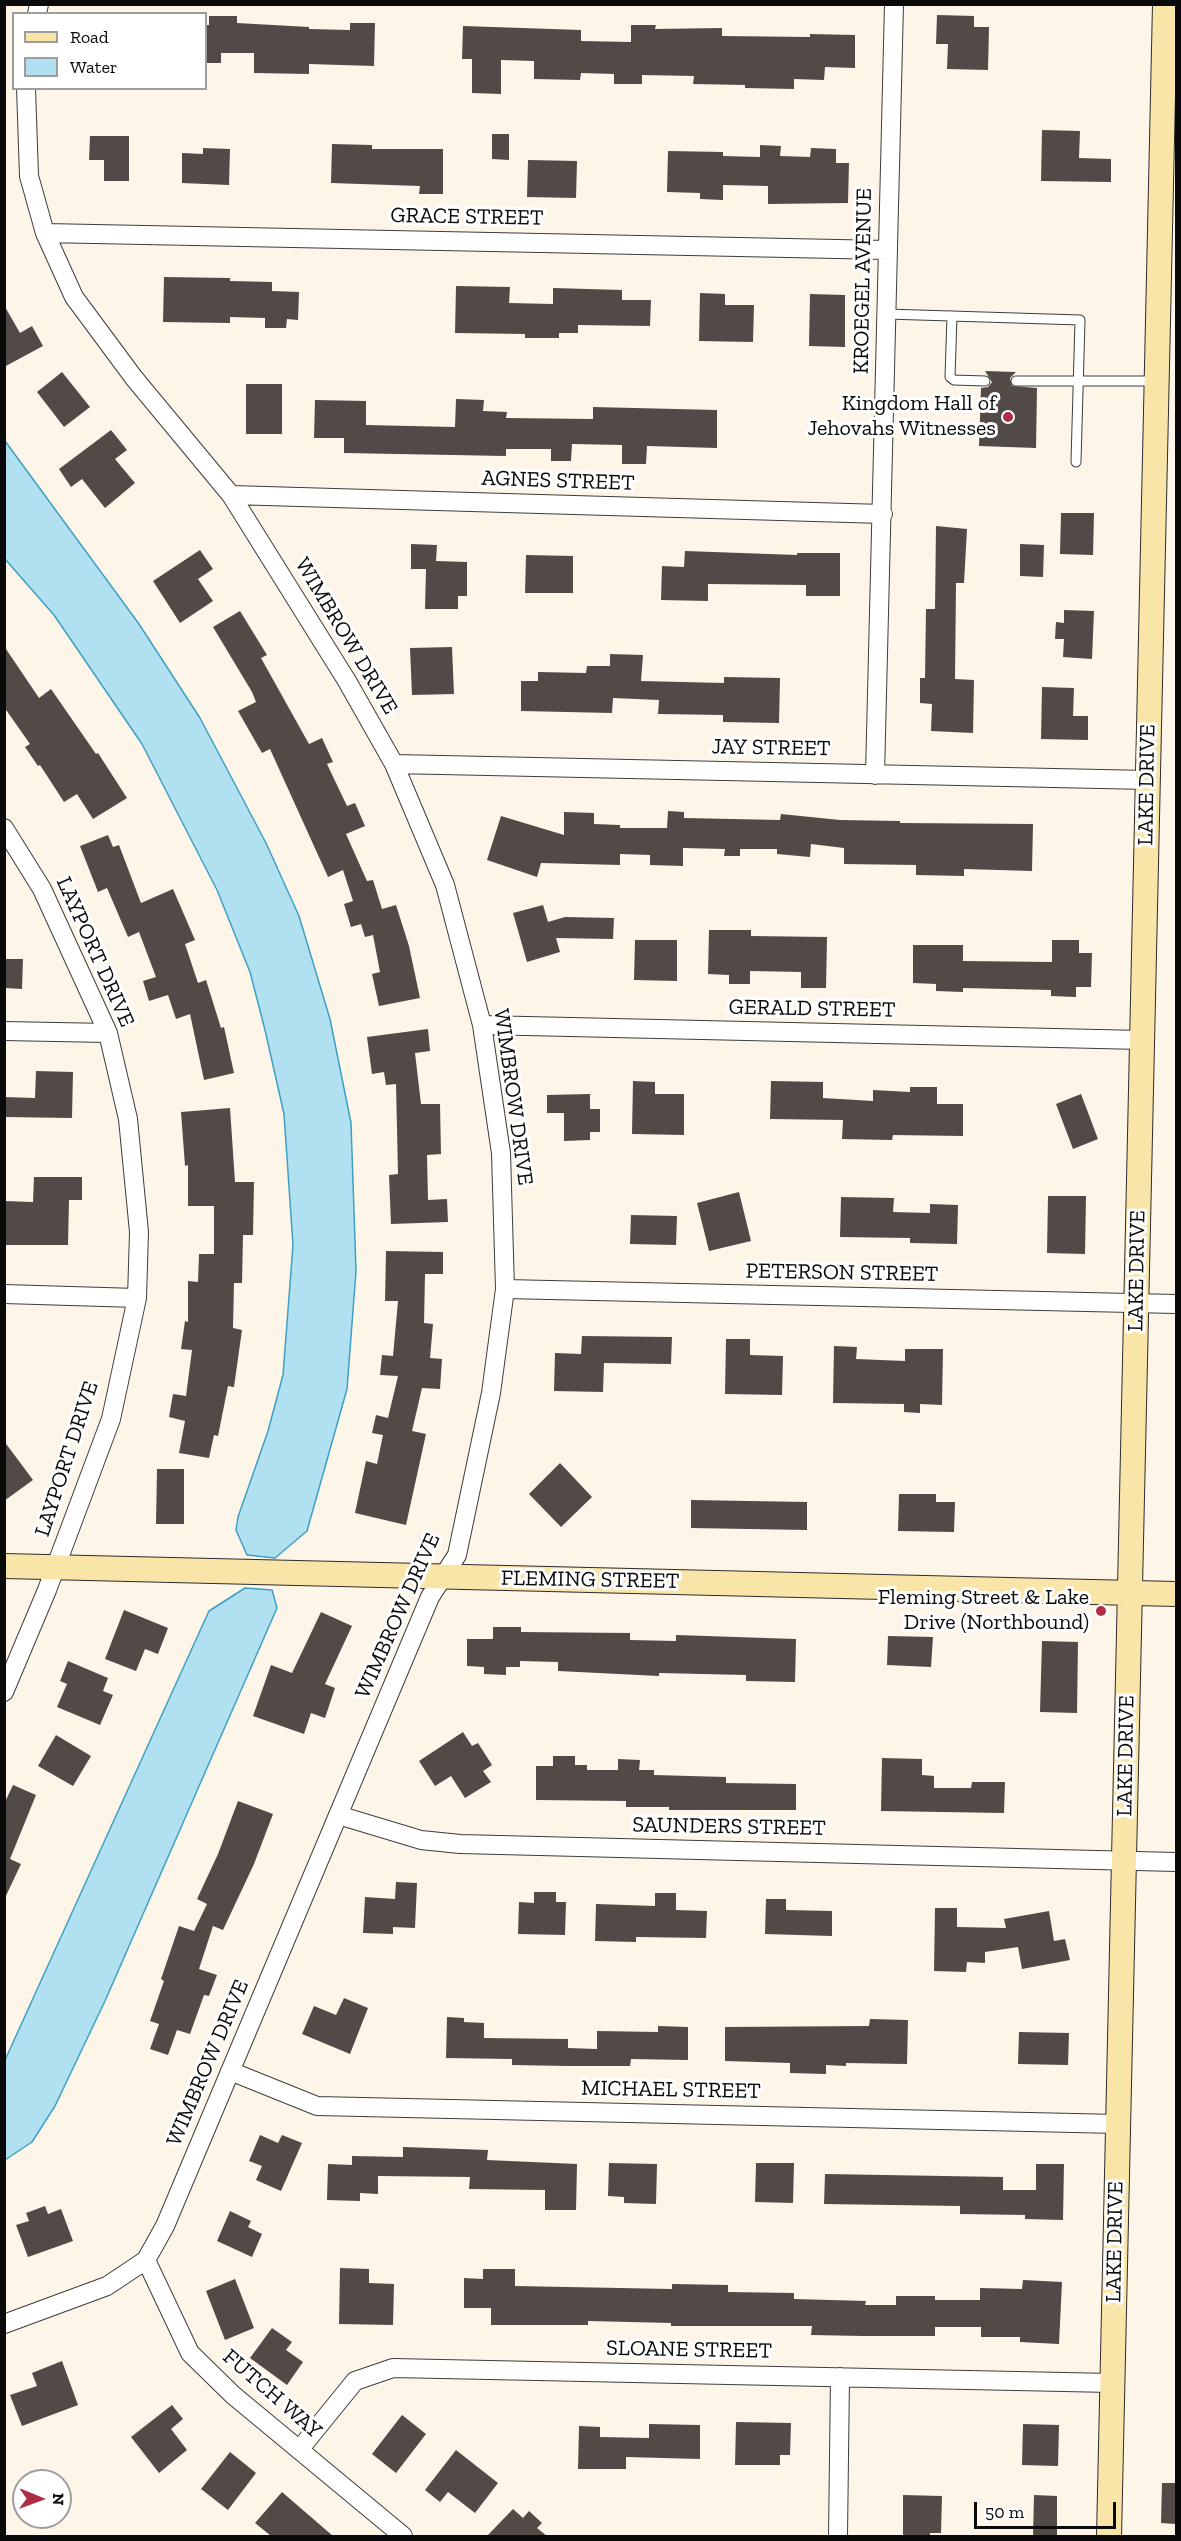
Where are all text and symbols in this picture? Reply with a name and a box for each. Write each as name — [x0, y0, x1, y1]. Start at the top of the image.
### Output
legend — [12, 12, 207, 90]
text: Road — [70, 26, 109, 48]
text: Water — [70, 56, 117, 78]
street label: KROEGEL AVENUE — [848, 188, 878, 374]
street label: GRACE STREET — [390, 202, 544, 232]
place label: Kingdom Hall of Jehovahs Witnesses — [807, 391, 996, 442]
marker: Kingdom Hall of Jehovahs Witnesses — [1001, 410, 1015, 424]
street label: AGNES STREET — [481, 465, 635, 497]
street label: WIMBROW DRIVE — [289, 553, 403, 719]
street label: LAKE DRIVE — [1133, 724, 1161, 846]
street label: JAY STREET — [711, 734, 831, 762]
street label: LAYPORT DRIVE — [50, 873, 140, 1031]
street label: GERALD STREET — [728, 994, 896, 1024]
street label: WIMBROW DRIVE — [488, 1007, 538, 1187]
street label: LAKE DRIVE — [1123, 1210, 1151, 1332]
street label: PETERSON STREET — [745, 1258, 939, 1288]
street label: LAYPORT DRIVE — [29, 1378, 105, 1540]
street label: WIMBROW DRIVE — [350, 1529, 446, 1703]
street label: FLEMING STREET — [501, 1565, 679, 1595]
place label: Fleming Street & Lake Drive (Northbound) — [878, 1585, 1089, 1636]
marker: Fleming Street & Lake Drive (Northbound) — [1094, 1604, 1108, 1618]
street label: LAKE DRIVE — [1112, 1695, 1140, 1817]
street label: SAUNDERS STREET — [632, 1812, 826, 1842]
street label: WIMBROW DRIVE — [161, 1976, 255, 2150]
street label: MICHAEL STREET — [581, 2075, 761, 2105]
street label: LAKE DRIVE — [1101, 2181, 1129, 2303]
street label: SLOANE STREET — [606, 2335, 772, 2365]
street label: FUTCH WAY — [217, 2344, 327, 2444]
north arrow — [12, 2469, 72, 2529]
scale bar — [977, 2490, 1120, 2528]
text: N — [49, 2493, 68, 2506]
text: 50 m — [985, 2501, 1024, 2523]

